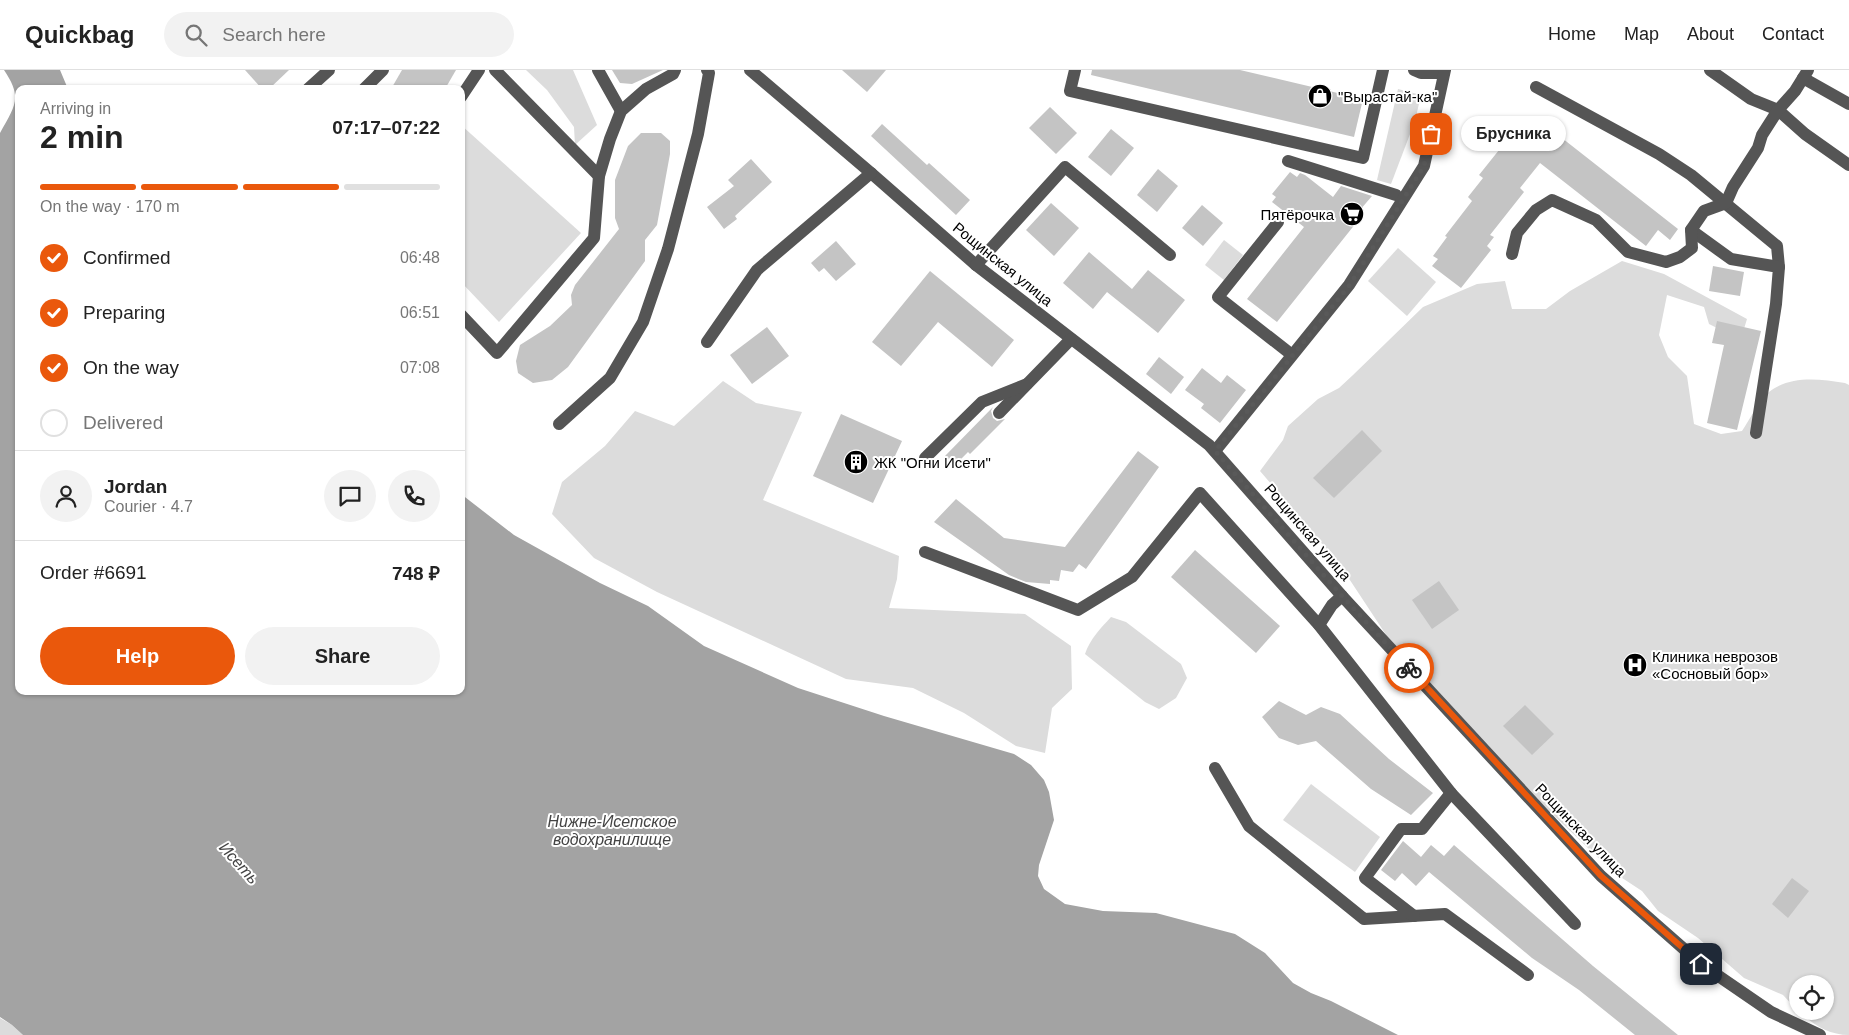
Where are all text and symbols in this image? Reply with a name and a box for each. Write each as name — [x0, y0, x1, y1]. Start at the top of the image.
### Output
search box — [164, 12, 514, 57]
text: Quickbag — [25, 21, 134, 48]
icon: search — [182, 21, 210, 49]
text: Search here — [222, 24, 326, 45]
text: Home — [1548, 24, 1596, 44]
text: Map — [1624, 24, 1659, 44]
text: About — [1687, 24, 1734, 44]
text: Contact — [1762, 24, 1824, 44]
shop icon: "Вырастай-ка" — [1307, 83, 1333, 109]
place label: "Вырастай-ка" — [1338, 88, 1437, 105]
text: Arriving in — [40, 100, 111, 117]
pin — [1410, 113, 1452, 155]
callout: Брусника — [1461, 116, 1566, 152]
text: 07:17–07:22 — [332, 117, 440, 138]
text: 2 min — [40, 119, 124, 155]
icon: bag — [1417, 120, 1445, 148]
text: Брусника — [1476, 125, 1551, 142]
text: On the way · 170 m — [40, 198, 180, 215]
supermarket icon: Пятёрочка — [1339, 201, 1365, 227]
place label: Пятёрочка — [1260, 206, 1335, 223]
street label: Рощинская улица — [950, 219, 1057, 310]
icon: check — [40, 244, 68, 272]
text: Confirmed — [83, 247, 171, 268]
text: 06:48 — [400, 249, 440, 266]
icon: check — [40, 299, 68, 327]
text: Preparing — [83, 302, 165, 323]
text: 06:51 — [400, 304, 440, 321]
icon: check — [40, 354, 68, 382]
text: On the way — [83, 357, 179, 378]
text: 07:08 — [400, 359, 440, 376]
text: Delivered — [83, 412, 163, 433]
building icon: ЖК "Огни Исети" — [843, 449, 869, 475]
place label: ЖК "Огни Исети" — [874, 454, 991, 471]
button: person — [40, 470, 92, 522]
button: chat — [324, 470, 376, 522]
button: phone — [388, 470, 440, 522]
text: Jordan — [104, 476, 167, 497]
street label: Рощинская улица — [1261, 480, 1355, 584]
text: Courier · 4.7 — [104, 498, 193, 515]
text: Order #6691 — [40, 562, 147, 583]
text: 748 ₽ — [392, 563, 440, 584]
button: Help — [40, 627, 235, 685]
button: Share — [245, 627, 440, 685]
courier — [1384, 643, 1434, 693]
place label: Клиника неврозов «Сосновый бор» — [1652, 648, 1778, 682]
hospital icon: Клиника неврозов «Сосновый бор» — [1622, 652, 1648, 678]
icon: bike — [1395, 654, 1423, 682]
street label: Рощинская улица — [1532, 780, 1630, 881]
water label: Нижне-Исетское водохранилище — [547, 813, 677, 848]
water label: Исеть — [216, 839, 262, 887]
pin — [1680, 943, 1722, 985]
icon: home — [1687, 950, 1715, 978]
map controls — [1789, 975, 1834, 1020]
button: locate — [1789, 975, 1834, 1020]

